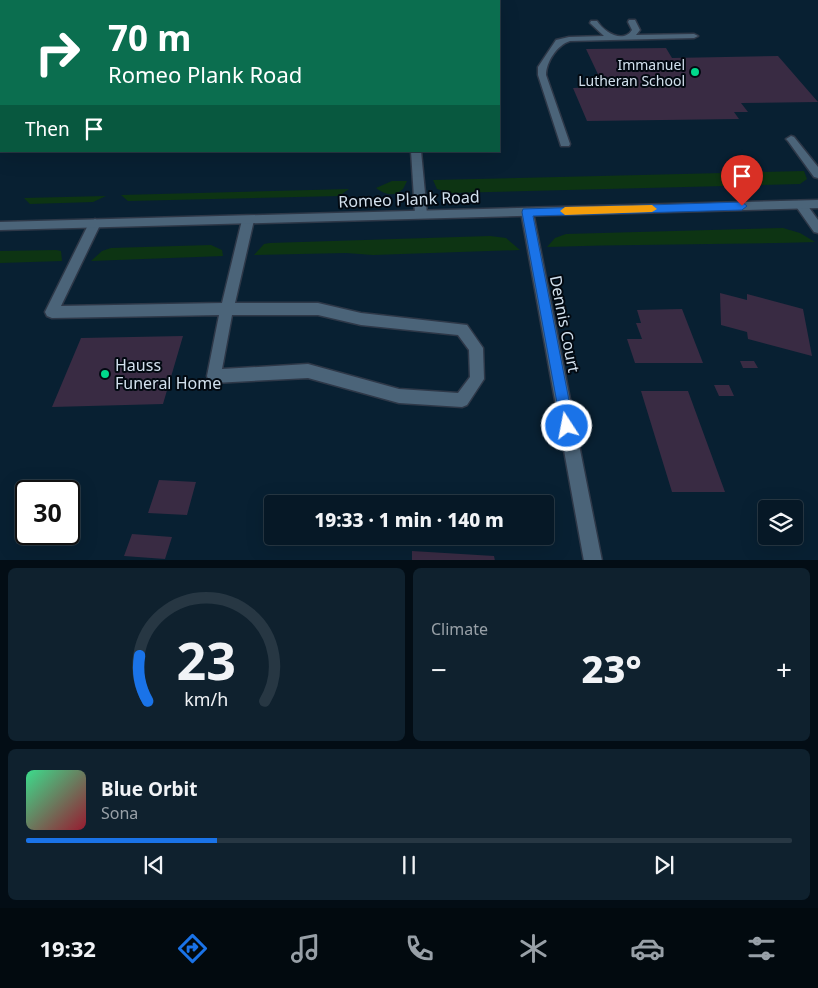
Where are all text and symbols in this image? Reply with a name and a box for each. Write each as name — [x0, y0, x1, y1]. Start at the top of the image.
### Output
text: 70 m — [108, 14, 191, 61]
icon: right — [25, 20, 90, 85]
place label: Immanuel Lutheran School — [578, 55, 685, 90]
text: Romeo Plank Road — [108, 59, 302, 89]
marker: Immanuel Lutheran School — [689, 66, 701, 78]
icon: arrive — [80, 115, 108, 143]
text: Then — [25, 116, 70, 142]
pin — [721, 155, 763, 206]
icon: arrive — [728, 162, 756, 190]
street label: Romeo Plank Road — [338, 186, 480, 212]
street label: Dennis Court — [545, 274, 585, 375]
place label: Hauss Funeral Home — [115, 354, 221, 394]
marker: Hauss Funeral Home — [99, 368, 111, 380]
position arrow — [540, 399, 592, 451]
speed limit sign: 30 — [15, 480, 80, 545]
map controls — [758, 500, 803, 545]
button: layers — [758, 500, 803, 545]
text: 19:33 · 1 min · 140 m — [314, 507, 504, 533]
text: Climate — [431, 618, 488, 640]
text: 23 — [177, 624, 236, 695]
text: 23° — [581, 642, 642, 694]
text: − — [431, 650, 447, 688]
text: + — [776, 650, 792, 688]
text: km/h — [185, 687, 228, 711]
text: Blue Orbit — [101, 776, 197, 802]
text: Sona — [101, 802, 138, 824]
icon: previous — [140, 851, 168, 879]
icon: pause — [395, 851, 423, 879]
icon: next — [650, 851, 678, 879]
icon: directions — [175, 931, 210, 966]
icon: music — [288, 931, 323, 966]
icon: phone — [402, 931, 437, 966]
icon: climate — [516, 931, 551, 966]
icon: car — [630, 931, 665, 966]
icon: filters — [744, 931, 779, 966]
text: 19:32 — [39, 933, 96, 963]

